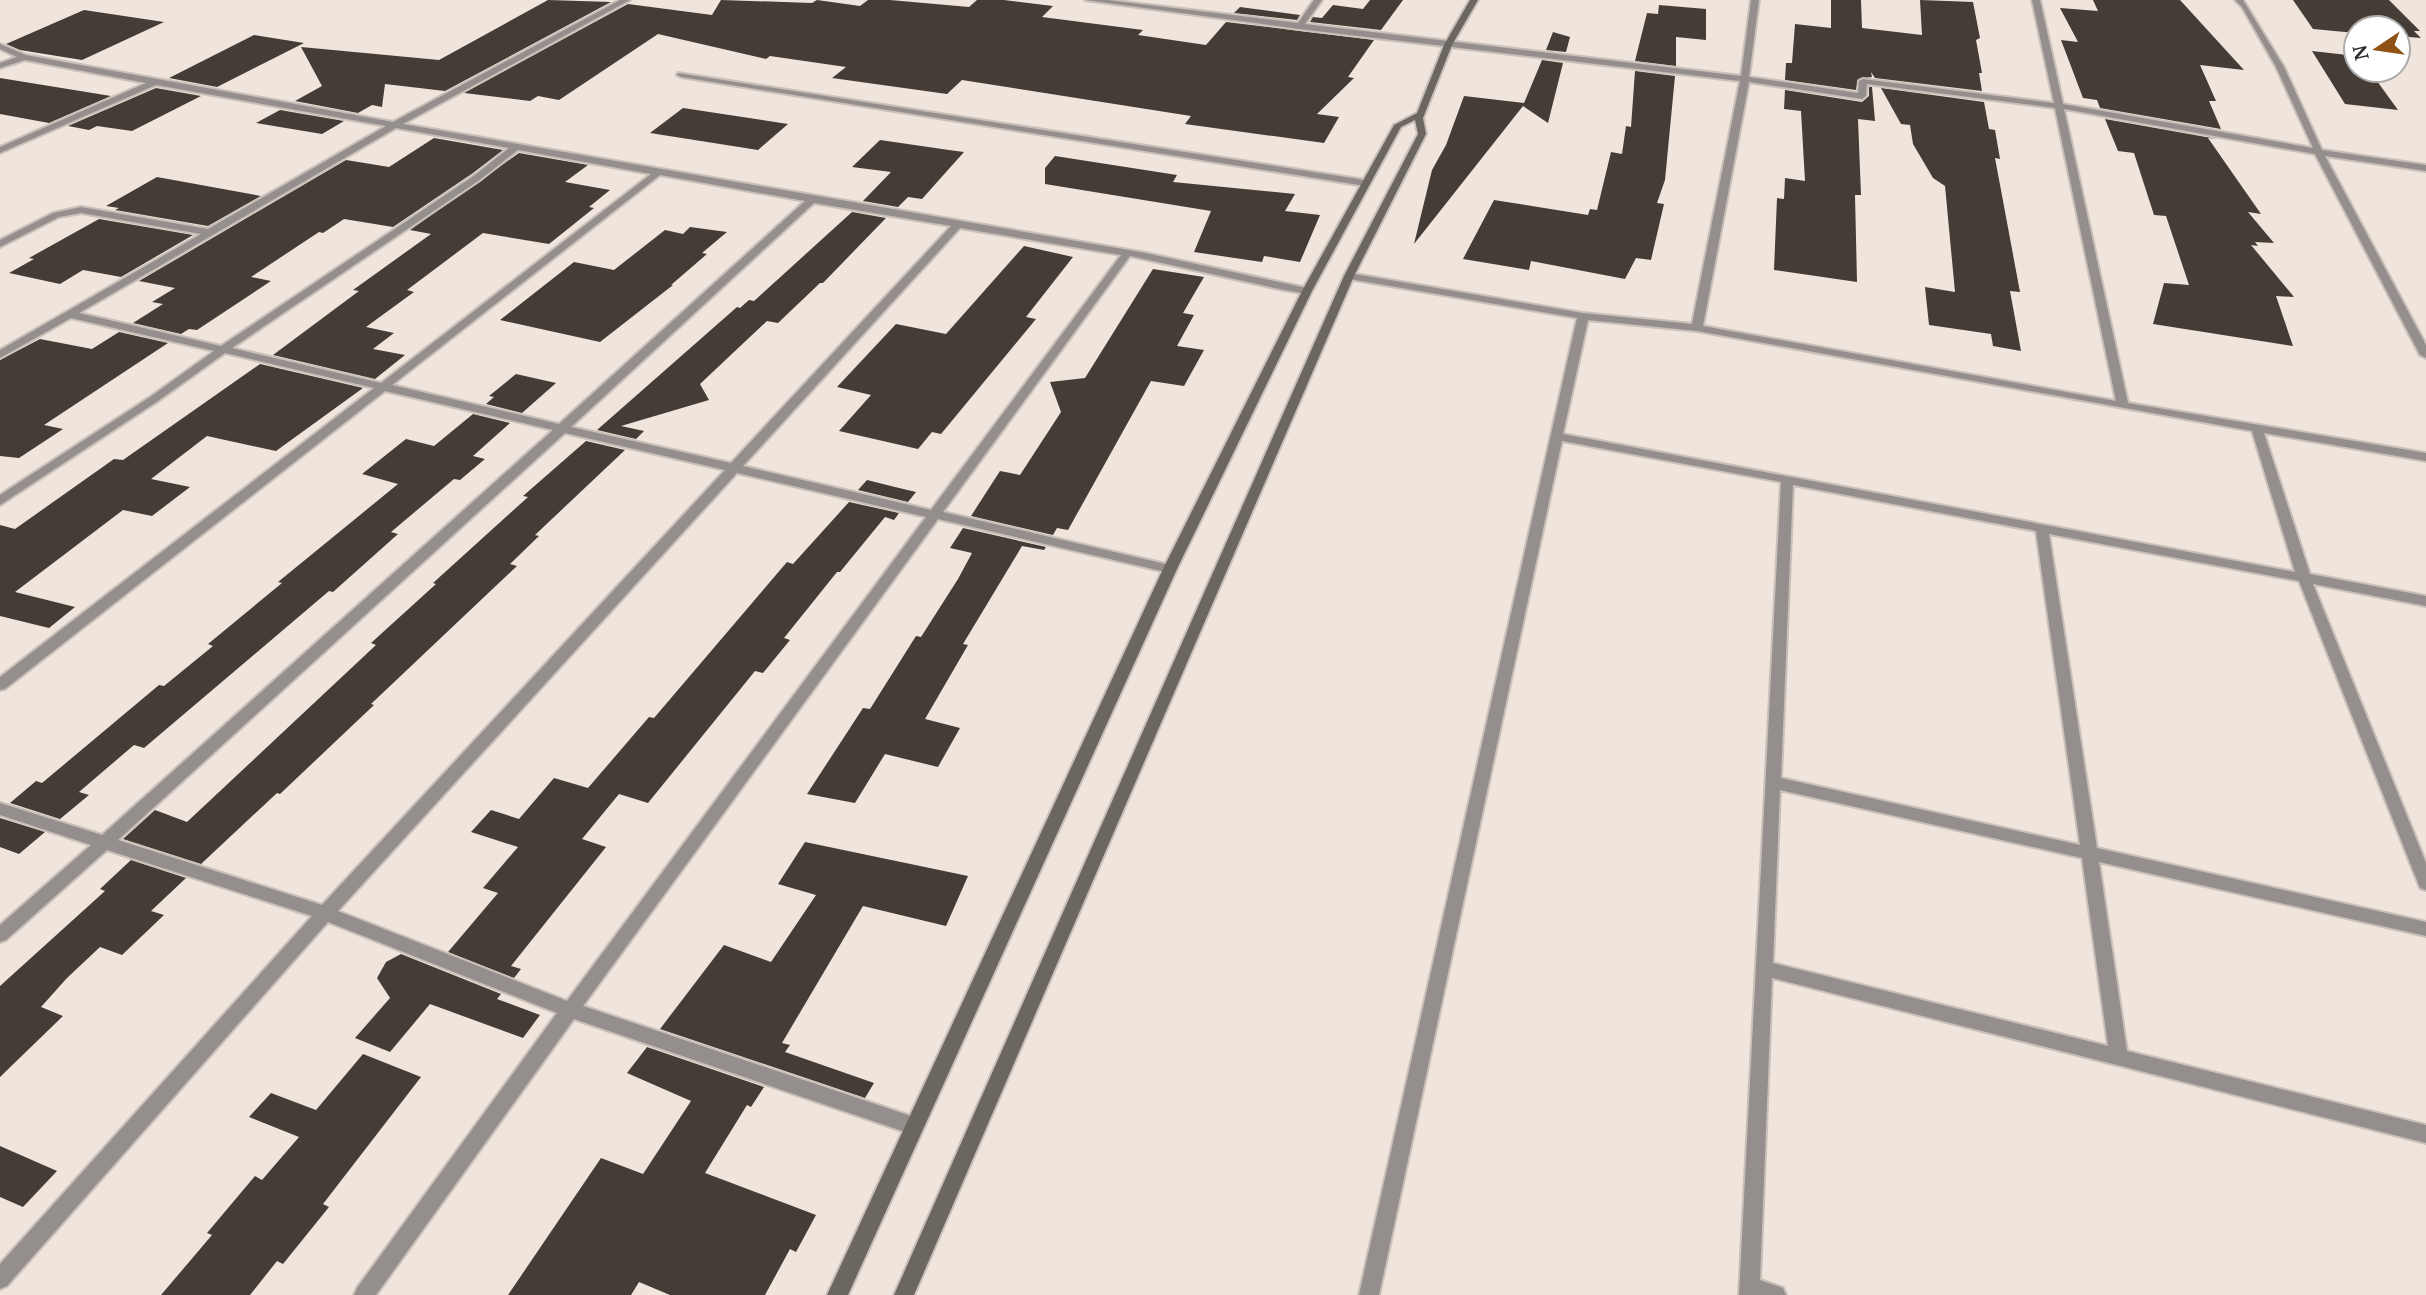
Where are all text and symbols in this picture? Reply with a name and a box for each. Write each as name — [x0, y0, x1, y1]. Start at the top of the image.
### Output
north arrow — [2342, 14, 2412, 84]
text: N — [2346, 43, 2375, 63]

